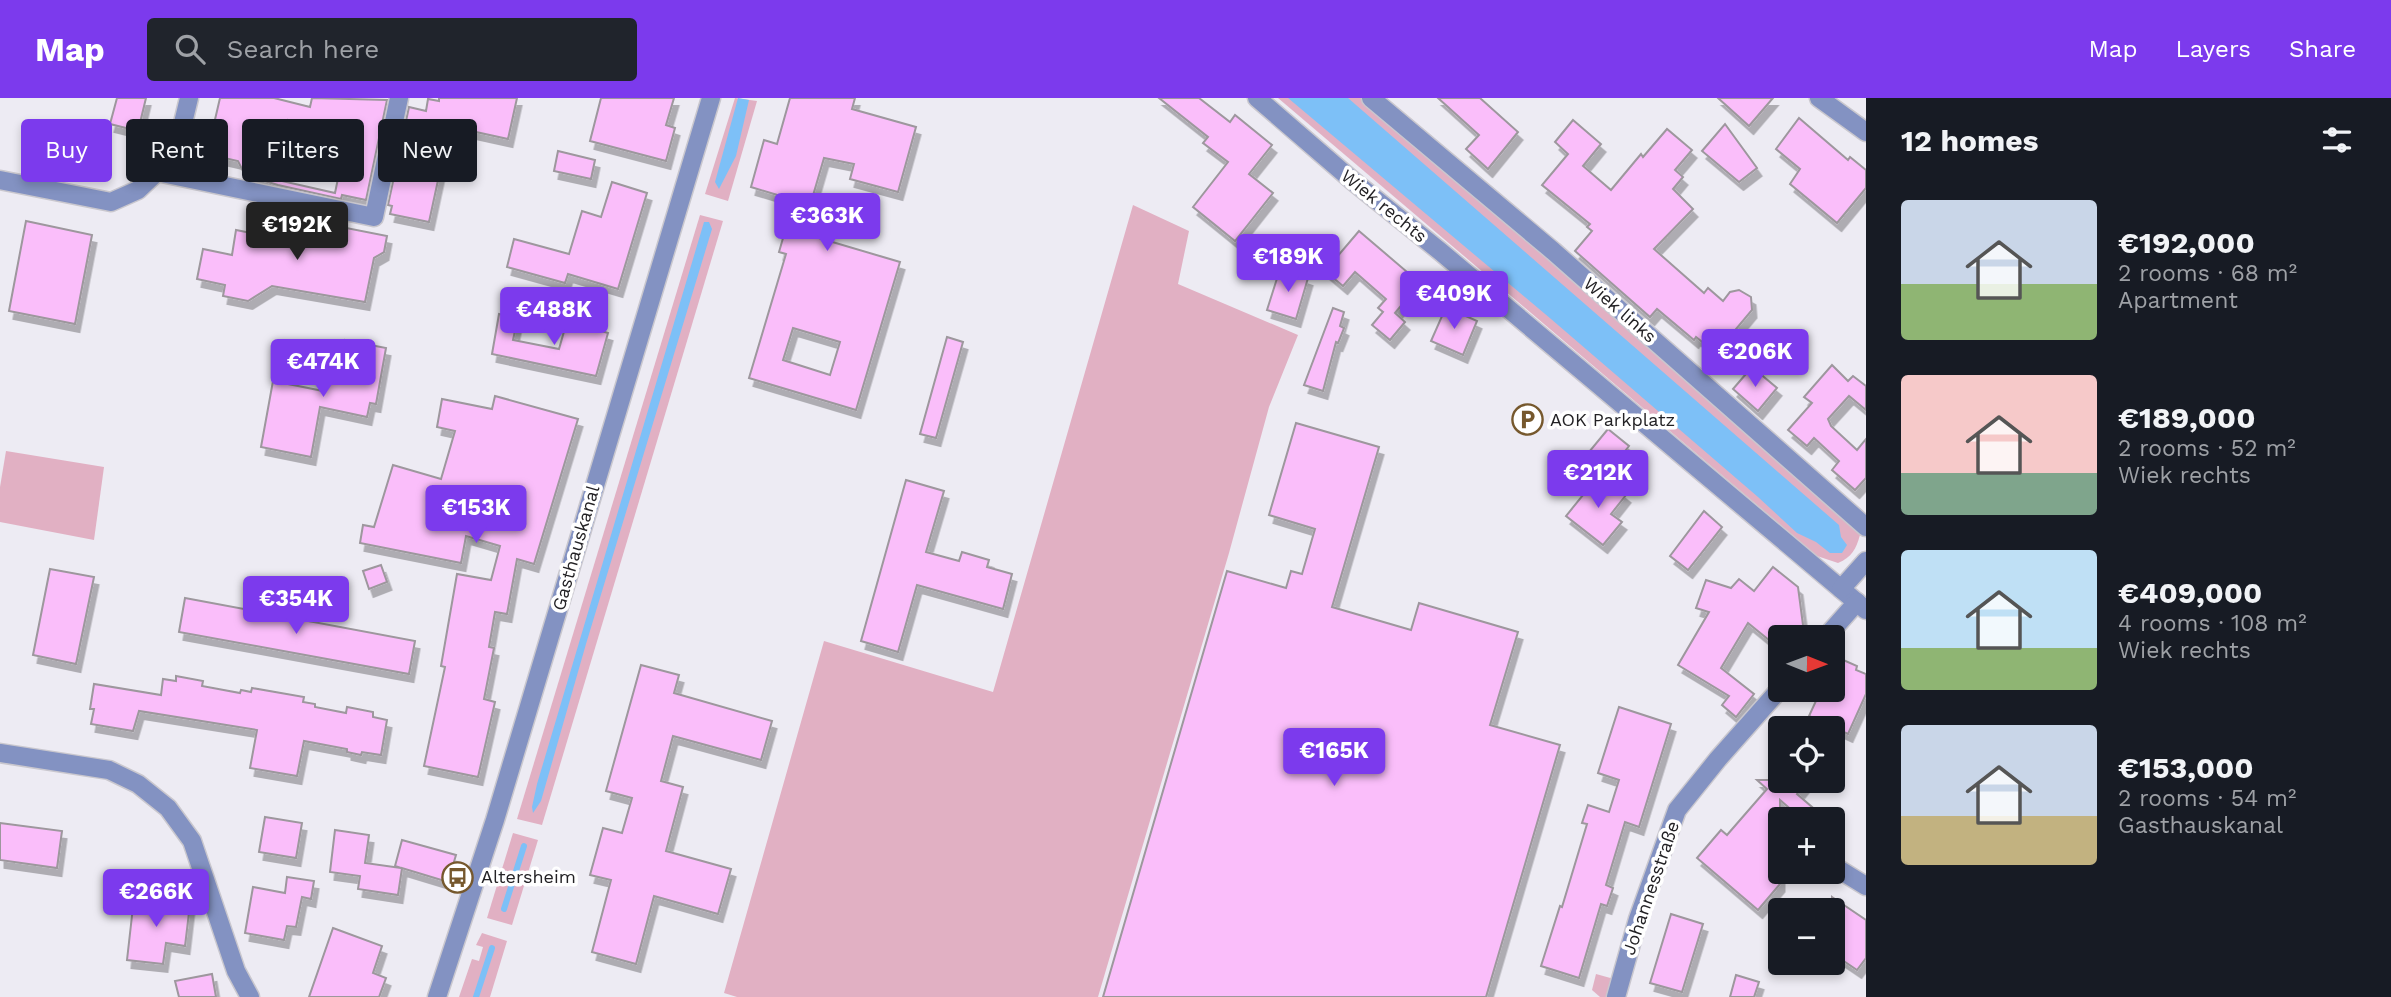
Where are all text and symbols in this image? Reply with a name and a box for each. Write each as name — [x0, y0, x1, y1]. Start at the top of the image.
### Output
search box — [147, 18, 637, 81]
text: Map — [35, 30, 105, 69]
icon: search — [171, 30, 209, 68]
text: Search here — [227, 34, 379, 64]
text: Map — [2089, 35, 2137, 63]
text: Layers — [2175, 35, 2251, 63]
text: Share — [2289, 35, 2356, 63]
chip: Buy — [21, 119, 112, 182]
chip: Rent — [126, 119, 228, 182]
chip: Filters — [242, 119, 364, 182]
chip: New — [378, 119, 477, 182]
icon: filters — [2318, 121, 2356, 159]
text: 12 homes — [1901, 123, 2039, 158]
street label: Wiek rechts — [1337, 165, 1431, 246]
pin: €363K — [778, 194, 876, 253]
pin: €192K — [248, 202, 346, 262]
text: €363K — [790, 202, 864, 229]
text: €192K — [262, 211, 332, 238]
text: €192,000 — [2118, 225, 2255, 260]
icon: home — [1957, 228, 2041, 312]
pin: €189K — [1239, 234, 1337, 294]
text: €189K — [1253, 243, 1323, 270]
text: 2 rooms · 68 m² — [2118, 260, 2297, 287]
pin: €409K — [1405, 272, 1503, 331]
street label: Wiek links — [1580, 272, 1661, 347]
text: €409K — [1416, 280, 1492, 307]
text: Apartment — [2118, 287, 2238, 314]
pin: €488K — [505, 288, 603, 347]
text: €488K — [516, 296, 592, 323]
pin: €206K — [1706, 330, 1804, 389]
text: €206K — [1718, 338, 1792, 365]
pin: €474K — [274, 340, 372, 399]
text: €474K — [287, 348, 359, 375]
text: €189,000 — [2118, 400, 2255, 435]
parking icon: AOK Parkplatz — [1510, 403, 1544, 437]
icon: home — [1957, 403, 2041, 487]
place label: AOK Parkplatz — [1550, 409, 1675, 430]
text: 2 rooms · 52 m² — [2118, 435, 2296, 462]
pin: €212K — [1549, 450, 1647, 510]
text: €212K — [1563, 459, 1633, 486]
text: Wiek rechts — [2118, 462, 2251, 489]
street label: Gasthauskanal — [548, 482, 604, 613]
pin: €153K — [427, 486, 525, 545]
text: €153K — [441, 494, 511, 521]
text: €409,000 — [2118, 575, 2262, 610]
pin: €354K — [247, 576, 345, 636]
icon: home — [1957, 578, 2041, 662]
text: €354K — [259, 585, 333, 612]
text: 4 rooms · 108 m² — [2118, 610, 2307, 637]
north arrow — [1768, 625, 1844, 702]
map controls — [1768, 625, 1845, 975]
text: Wiek rechts — [2118, 637, 2251, 664]
button: locate — [1768, 716, 1845, 793]
pin: €165K — [1285, 728, 1383, 788]
text: €165K — [1299, 737, 1369, 764]
text: €153,000 — [2118, 750, 2254, 785]
icon: home — [1957, 753, 2041, 837]
text: 2 rooms · 54 m² — [2118, 785, 2296, 812]
button: + — [1768, 807, 1845, 884]
text: Gasthauskanal — [2118, 812, 2283, 839]
street label: Johannesstraße — [1618, 818, 1683, 958]
bus stop icon: Altersheim — [441, 860, 475, 894]
place label: Altersheim — [481, 866, 576, 887]
pin: €266K — [107, 870, 205, 929]
text: €266K — [119, 878, 193, 905]
button: − — [1768, 898, 1845, 975]

